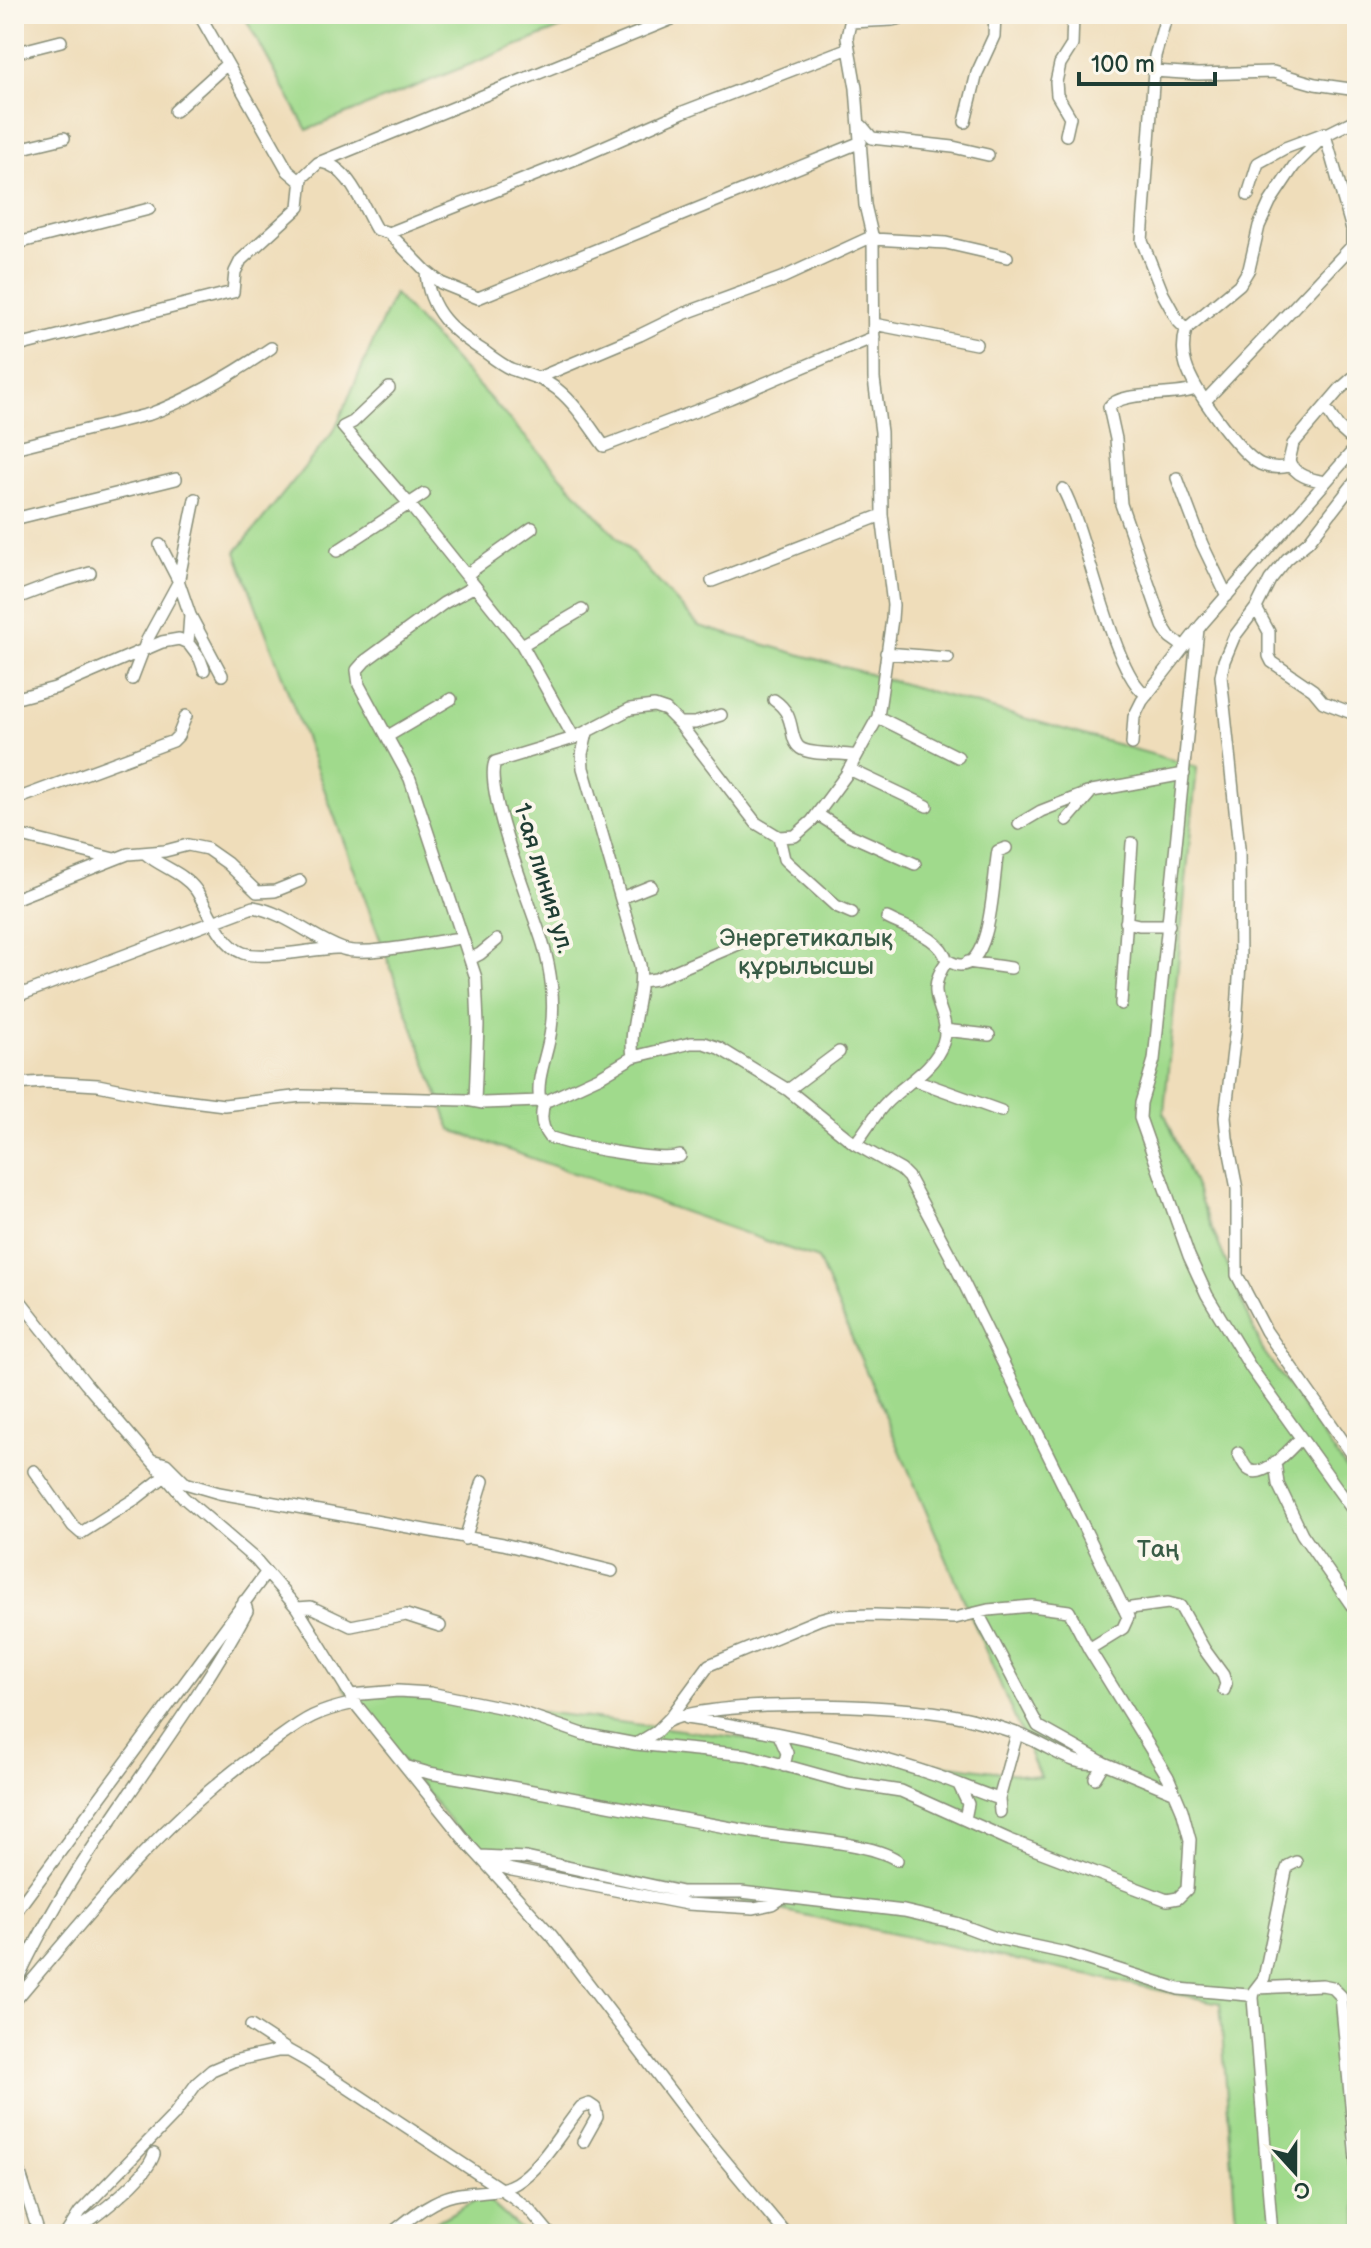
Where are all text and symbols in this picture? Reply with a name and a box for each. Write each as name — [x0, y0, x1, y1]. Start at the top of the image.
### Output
scale bar — [1079, 36, 1215, 86]
text: 100 m — [1091, 50, 1155, 79]
street label: 1-ая линия ул. — [507, 800, 580, 957]
park label: Энергетикалық құрылысшы — [719, 924, 893, 981]
park label: Таң — [1137, 1535, 1179, 1564]
north arrow — [1255, 2132, 1335, 2212]
text: С — [1290, 2174, 1314, 2205]

